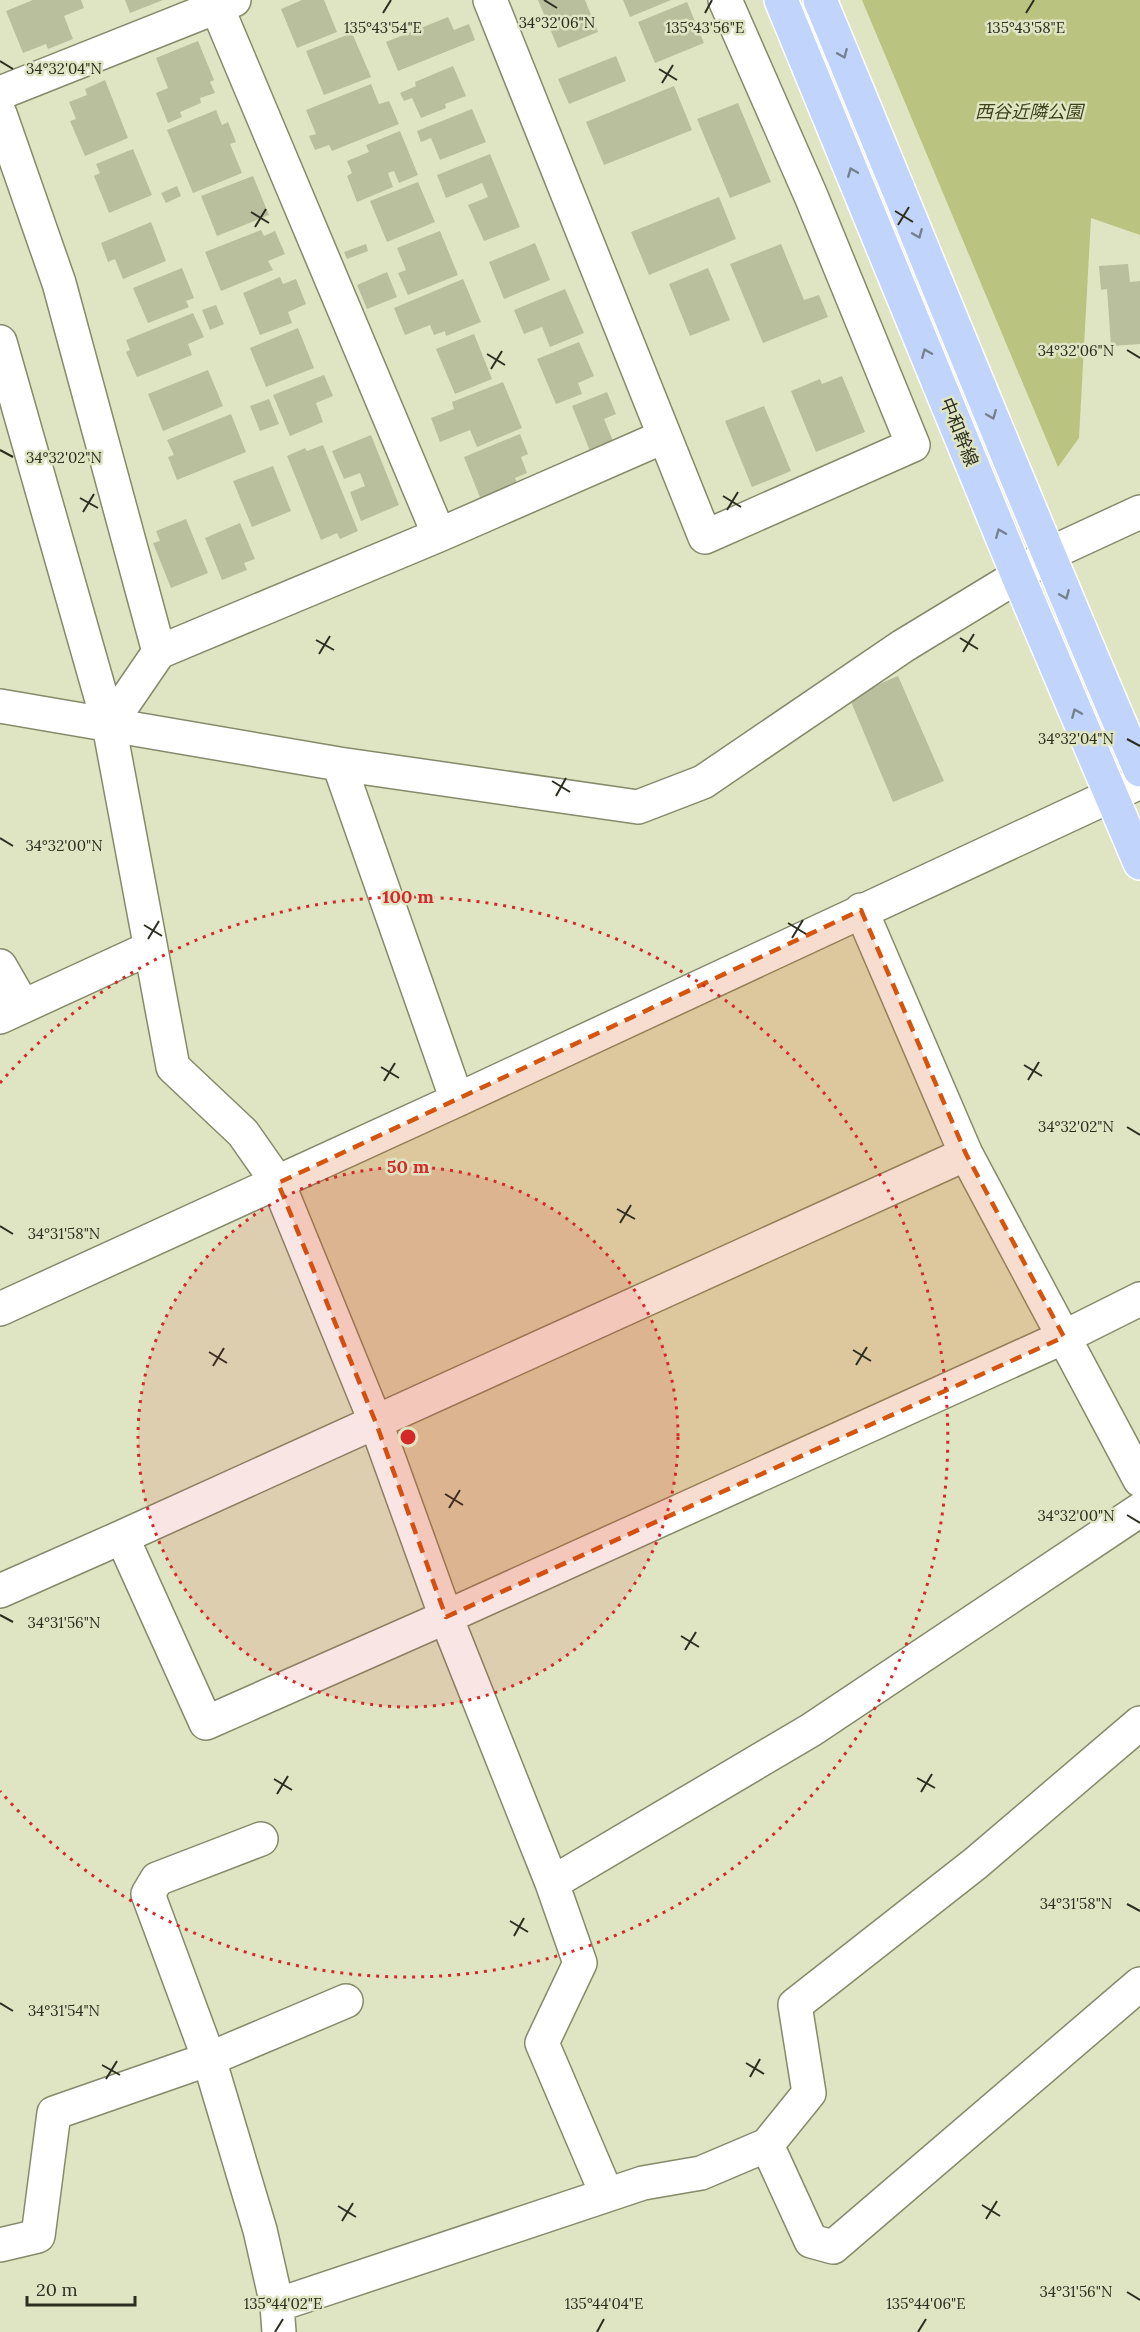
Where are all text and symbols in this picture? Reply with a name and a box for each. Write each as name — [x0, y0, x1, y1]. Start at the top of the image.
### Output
text: 34°32'06"N — [519, 13, 595, 32]
text: 135°43'54"E — [344, 18, 422, 37]
text: 135°43'56"E — [666, 18, 744, 37]
text: 135°43'58"E — [987, 18, 1065, 37]
one-way arrow — [836, 48, 848, 59]
text: 34°32'04"N — [26, 59, 102, 78]
park label: 西谷近隣公園 — [975, 100, 1086, 123]
one-way arrow — [847, 168, 859, 179]
one-way arrow — [911, 228, 923, 239]
text: 34°32'06"N — [1038, 341, 1114, 360]
one-way arrow — [921, 348, 933, 359]
street label: 中和幹線 — [935, 394, 984, 469]
one-way arrow — [984, 409, 997, 419]
text: 34°32'02"N — [26, 448, 102, 467]
one-way arrow — [995, 528, 1007, 539]
one-way arrow — [1058, 589, 1070, 600]
one-way arrow — [1071, 708, 1083, 719]
text: 34°32'04"N — [1038, 729, 1114, 748]
text: 34°32'00"N — [25, 836, 103, 855]
text: 100 m — [382, 885, 434, 908]
text: 34°32'02"N — [1038, 1117, 1114, 1136]
text: 50 m — [387, 1155, 430, 1178]
text: 34°31'58"N — [28, 1224, 100, 1243]
centre of rings — [398, 1427, 418, 1447]
text: 34°32'00"N — [1037, 1506, 1115, 1525]
text: 34°31'56"N — [28, 1613, 100, 1632]
text: 34°31'58"N — [1040, 1894, 1112, 1913]
text: 34°31'54"N — [28, 2001, 100, 2020]
scale bar — [27, 2269, 135, 2307]
text: 20 m — [36, 2278, 78, 2301]
text: 34°31'56"N — [1040, 2282, 1112, 2301]
text: 135°44'02"E — [244, 2294, 322, 2313]
text: 135°44'04"E — [565, 2294, 643, 2313]
text: 135°44'06"E — [886, 2294, 966, 2313]

